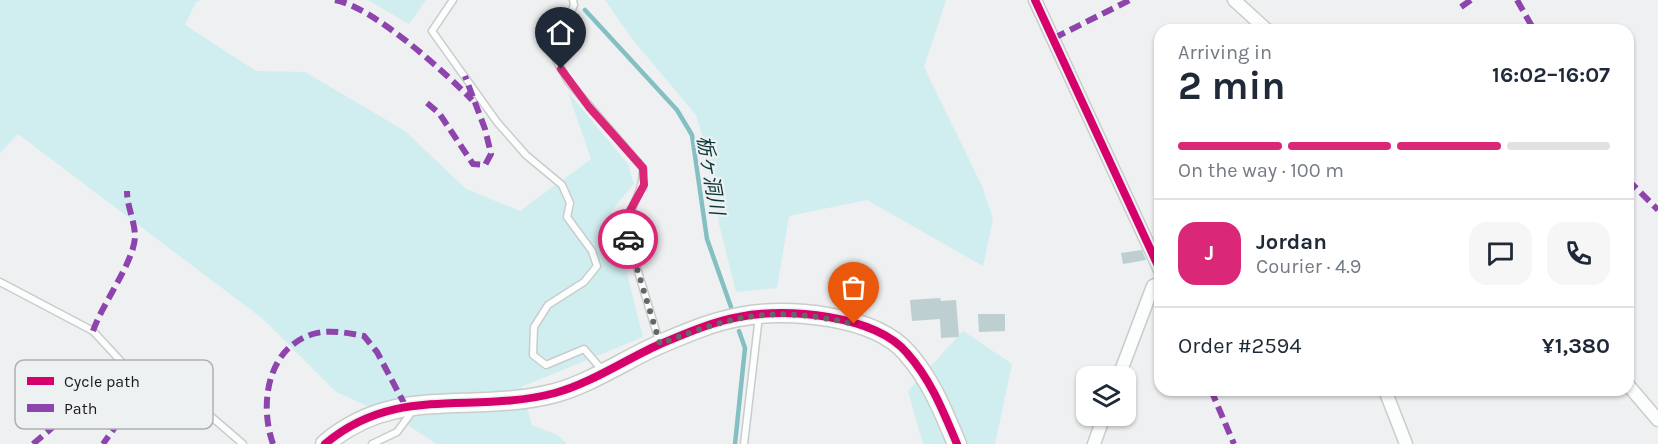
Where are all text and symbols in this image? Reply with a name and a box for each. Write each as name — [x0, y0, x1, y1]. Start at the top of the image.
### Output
pin — [535, 7, 586, 69]
icon: home — [544, 16, 577, 49]
text: Arriving in — [1178, 41, 1272, 64]
text: 16:02–16:07 — [1492, 62, 1610, 88]
text: 2 min — [1178, 63, 1286, 109]
water label: 栃ヶ洞川 — [692, 134, 729, 218]
text: On the way · 100 m — [1178, 159, 1344, 182]
courier — [598, 209, 658, 269]
button: chat — [1469, 222, 1532, 285]
button: phone — [1547, 222, 1610, 285]
icon: car — [612, 223, 645, 256]
text: Jordan — [1256, 229, 1327, 255]
text: J — [1205, 240, 1214, 266]
text: Courier · 4.9 — [1256, 255, 1361, 278]
pin — [828, 262, 879, 324]
icon: bag — [837, 271, 870, 304]
text: Order #2594 — [1178, 333, 1302, 359]
text: ¥1,380 — [1542, 333, 1610, 359]
legend — [15, 360, 213, 429]
map controls — [1076, 366, 1136, 426]
button: layers — [1076, 366, 1136, 426]
text: Cycle path — [64, 372, 140, 391]
text: Path — [64, 399, 97, 418]

